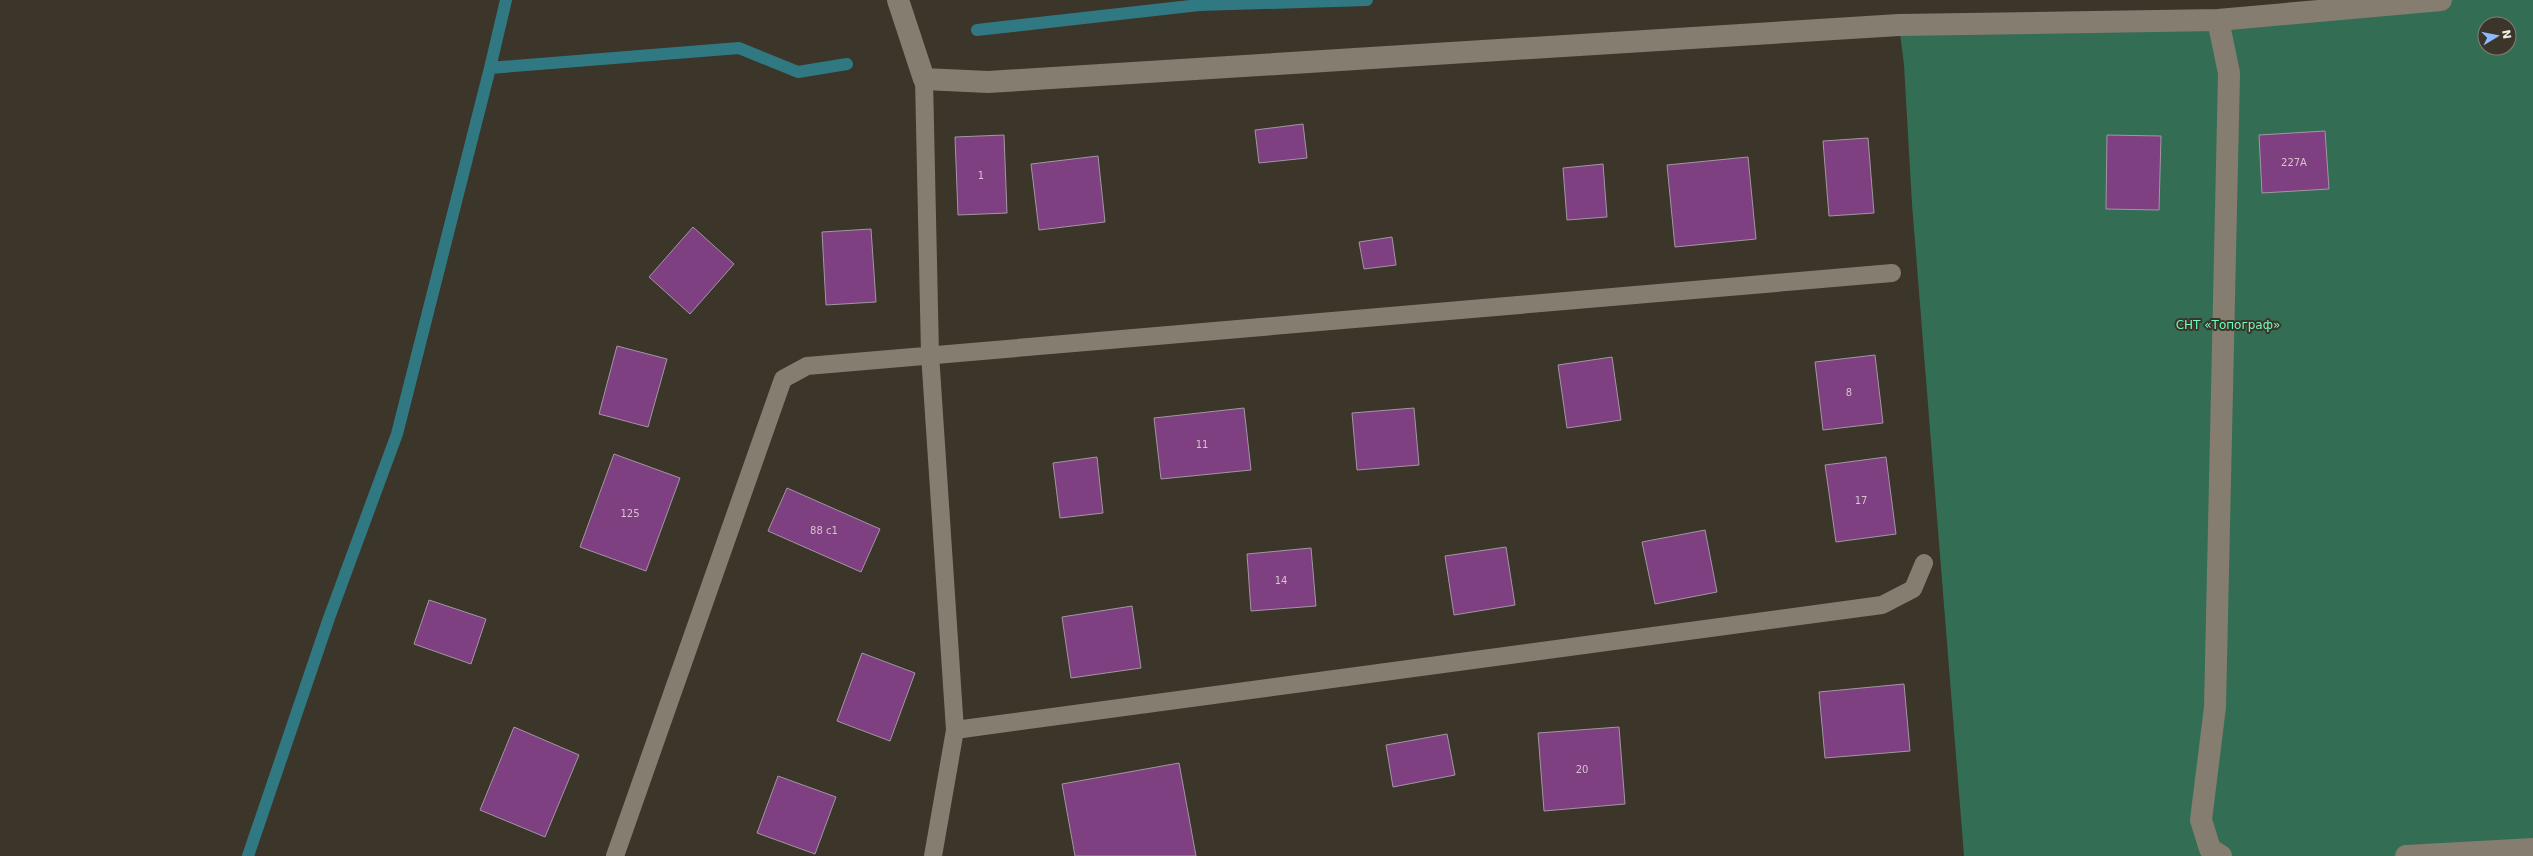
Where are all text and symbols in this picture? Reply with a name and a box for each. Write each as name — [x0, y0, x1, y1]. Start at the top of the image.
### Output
north arrow — [2477, 16, 2517, 56]
text: N — [2499, 29, 2514, 40]
house number: 227А — [2281, 157, 2307, 168]
house number: 1 — [978, 170, 984, 181]
park label: СНТ «Топограф» — [2176, 318, 2280, 332]
house number: 8 — [1846, 387, 1852, 398]
house number: 11 — [1196, 439, 1208, 450]
house number: 17 — [1855, 495, 1867, 506]
house number: 125 — [620, 508, 640, 519]
house number: 88 с1 — [810, 525, 838, 536]
house number: 14 — [1275, 575, 1287, 586]
house number: 20 — [1576, 764, 1588, 775]

